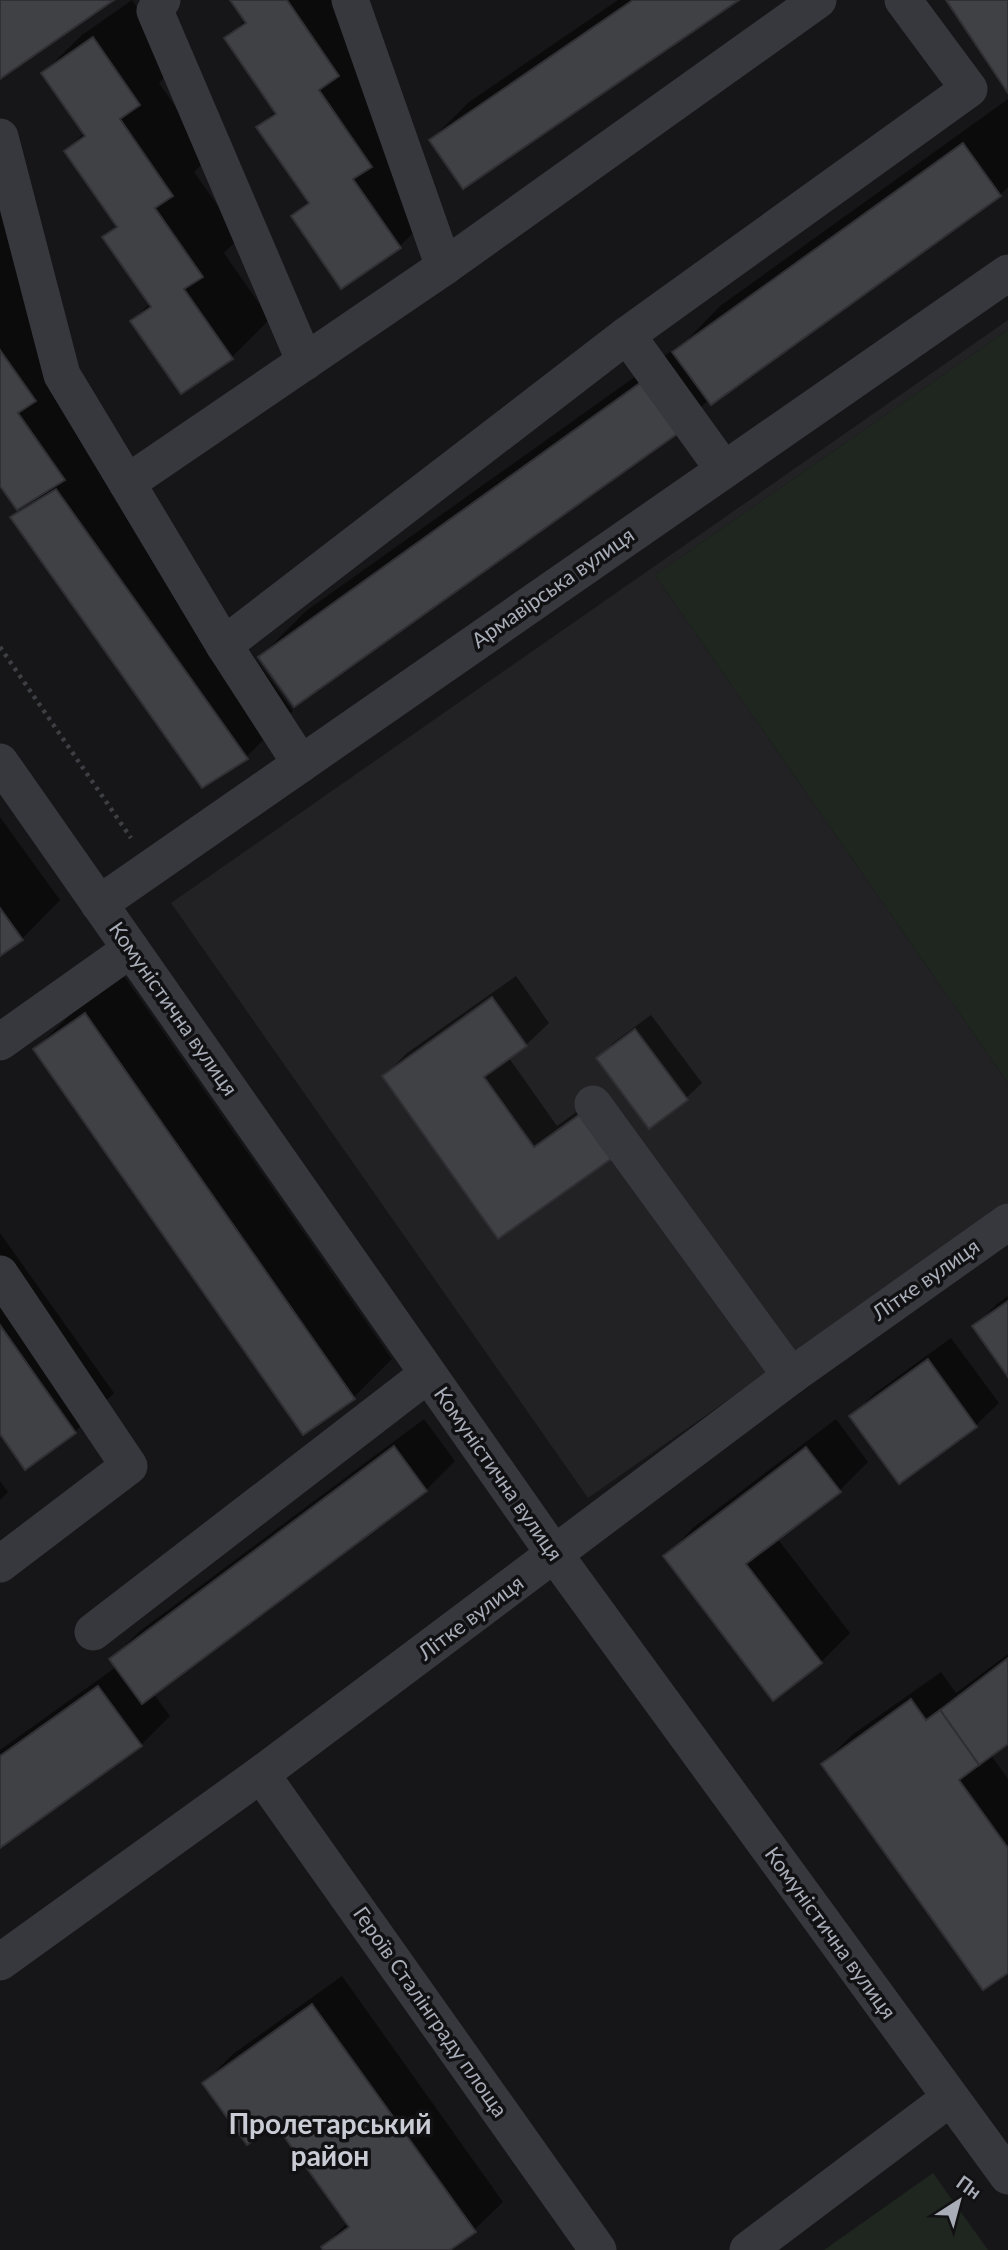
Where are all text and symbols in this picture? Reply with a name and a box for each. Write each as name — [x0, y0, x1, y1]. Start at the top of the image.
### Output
street label: Армавірська вулиця — [466, 521, 638, 652]
street label: Комуністична вулиця — [105, 916, 244, 1100]
street label: Літке вулиця — [866, 1233, 984, 1325]
street label: Комуністична вулиця — [430, 1381, 569, 1565]
street label: Літке вулиця — [412, 1569, 528, 1665]
street label: Комуністична вулиця — [760, 1841, 902, 2023]
street label: Героїв Сталінграду площа — [349, 1901, 513, 2121]
district label: Пролетарський район — [228, 2106, 432, 2172]
north arrow — [924, 2166, 994, 2236]
text: Пн — [952, 2170, 986, 2203]

